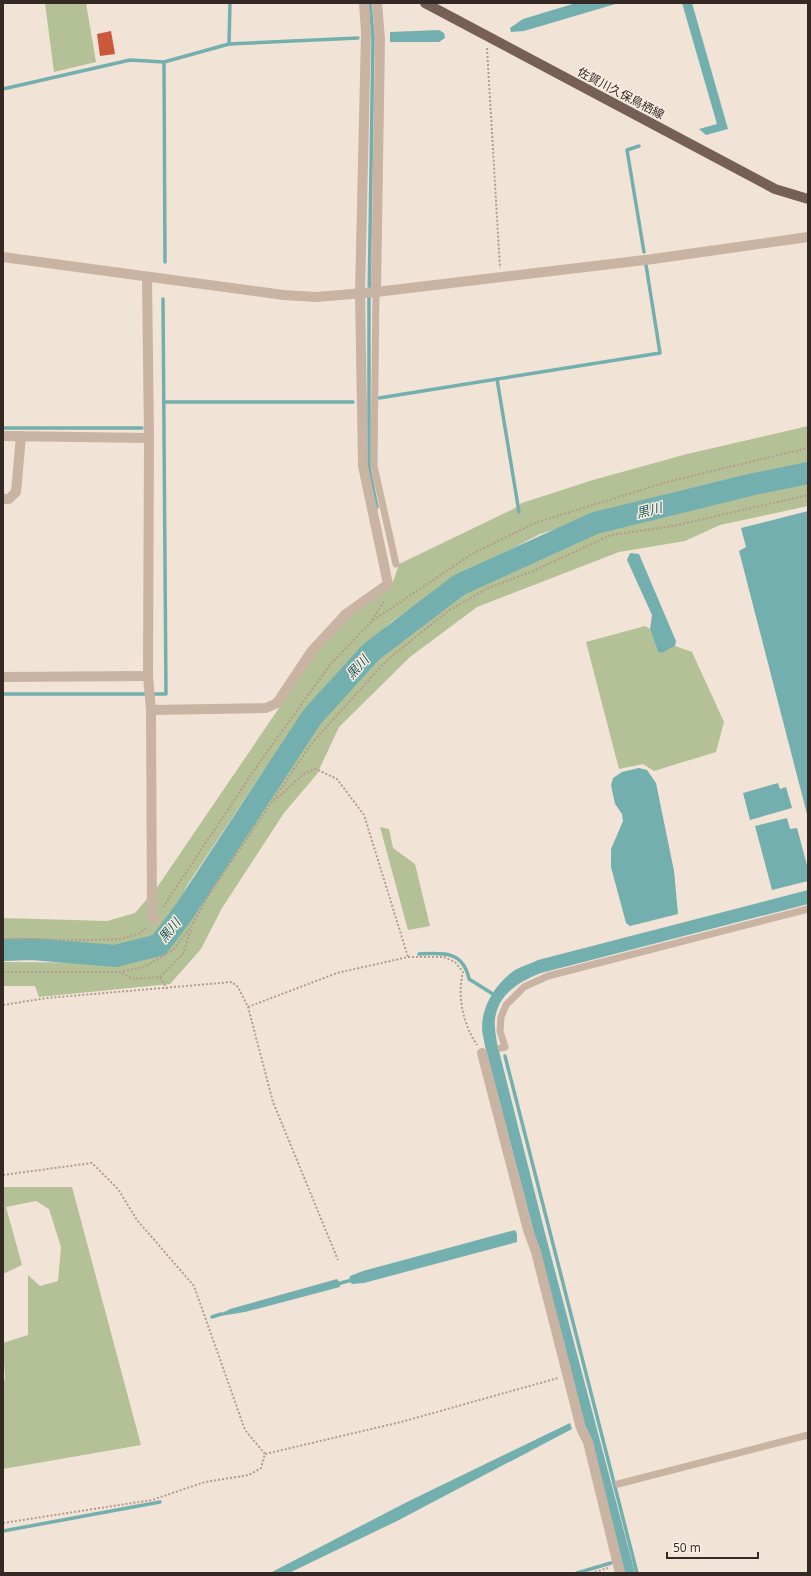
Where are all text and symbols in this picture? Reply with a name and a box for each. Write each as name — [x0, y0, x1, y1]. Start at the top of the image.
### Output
street label: 佐賀川久保鳥栖線 — [575, 63, 667, 123]
water label: 黒川 — [634, 498, 666, 522]
water label: 黒川 — [342, 650, 374, 683]
water label: 黒川 — [154, 913, 185, 946]
scale bar — [667, 1534, 758, 1560]
text: 50 m — [673, 1539, 701, 1556]

